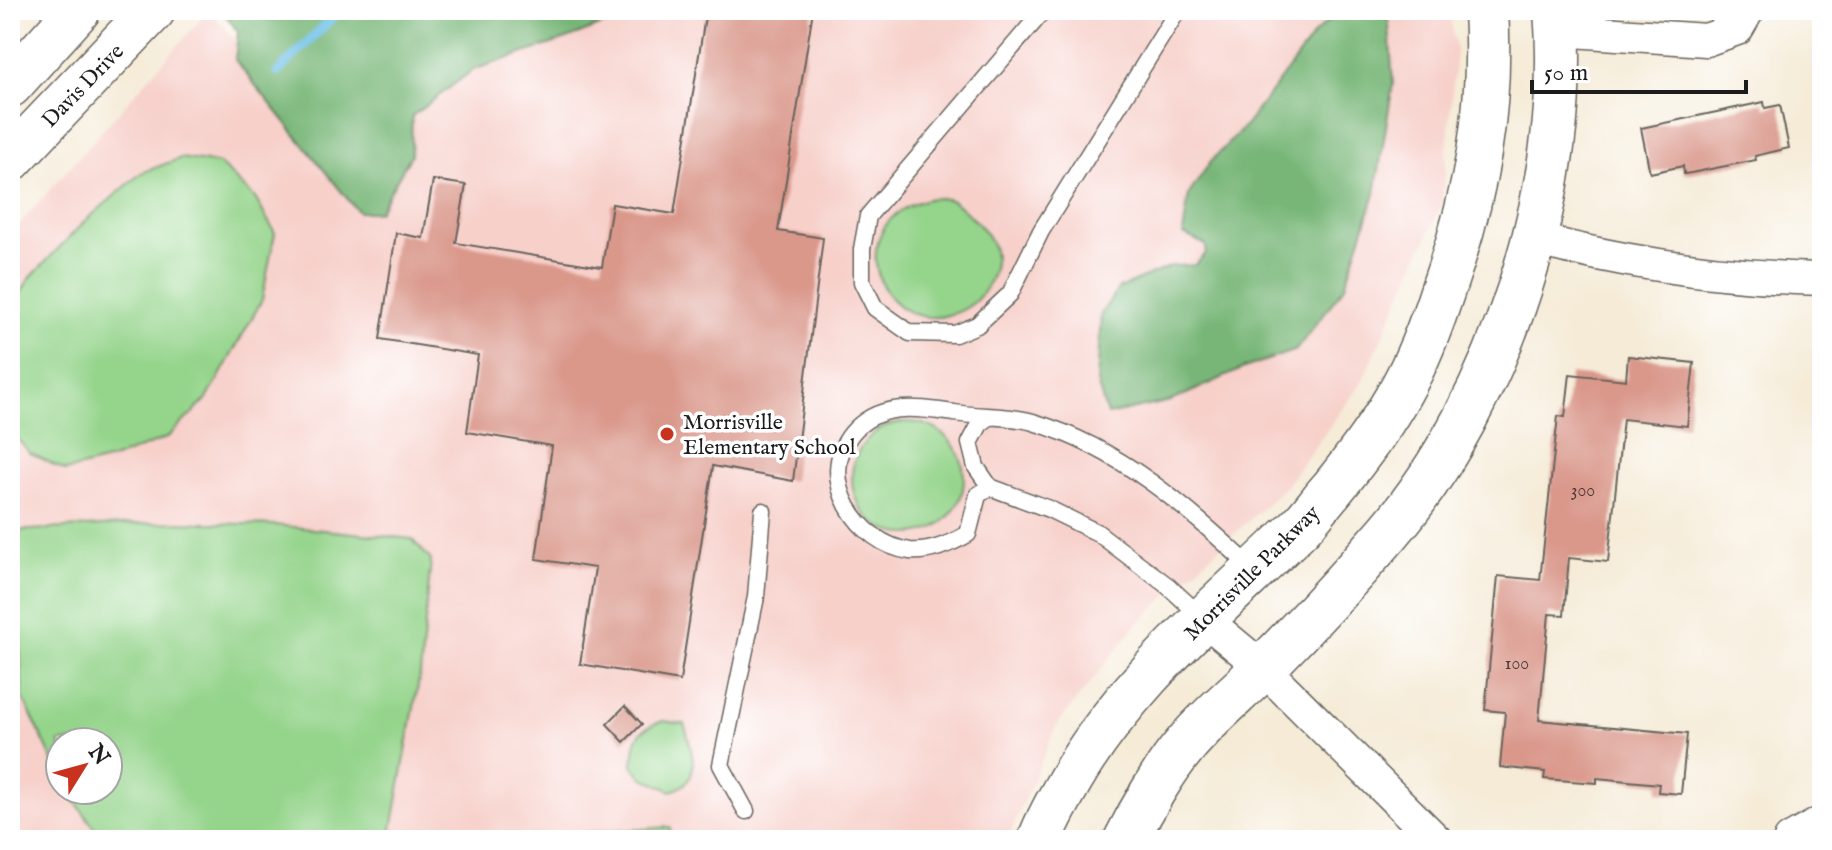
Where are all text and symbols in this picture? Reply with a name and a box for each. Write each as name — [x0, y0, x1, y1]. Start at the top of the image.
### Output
street label: Davis Drive — [36, 38, 130, 134]
scale bar — [1532, 44, 1746, 94]
text: 50 m — [1544, 58, 1588, 89]
place label: Morrisville Elementary School — [683, 409, 856, 462]
marker: Morrisville Elementary School — [658, 425, 676, 443]
house number: 300 — [1571, 480, 1595, 503]
street label: Morrisville Parkway — [1179, 499, 1326, 647]
house number: 100 — [1505, 653, 1529, 676]
north arrow — [44, 726, 124, 806]
text: N — [81, 738, 115, 771]

